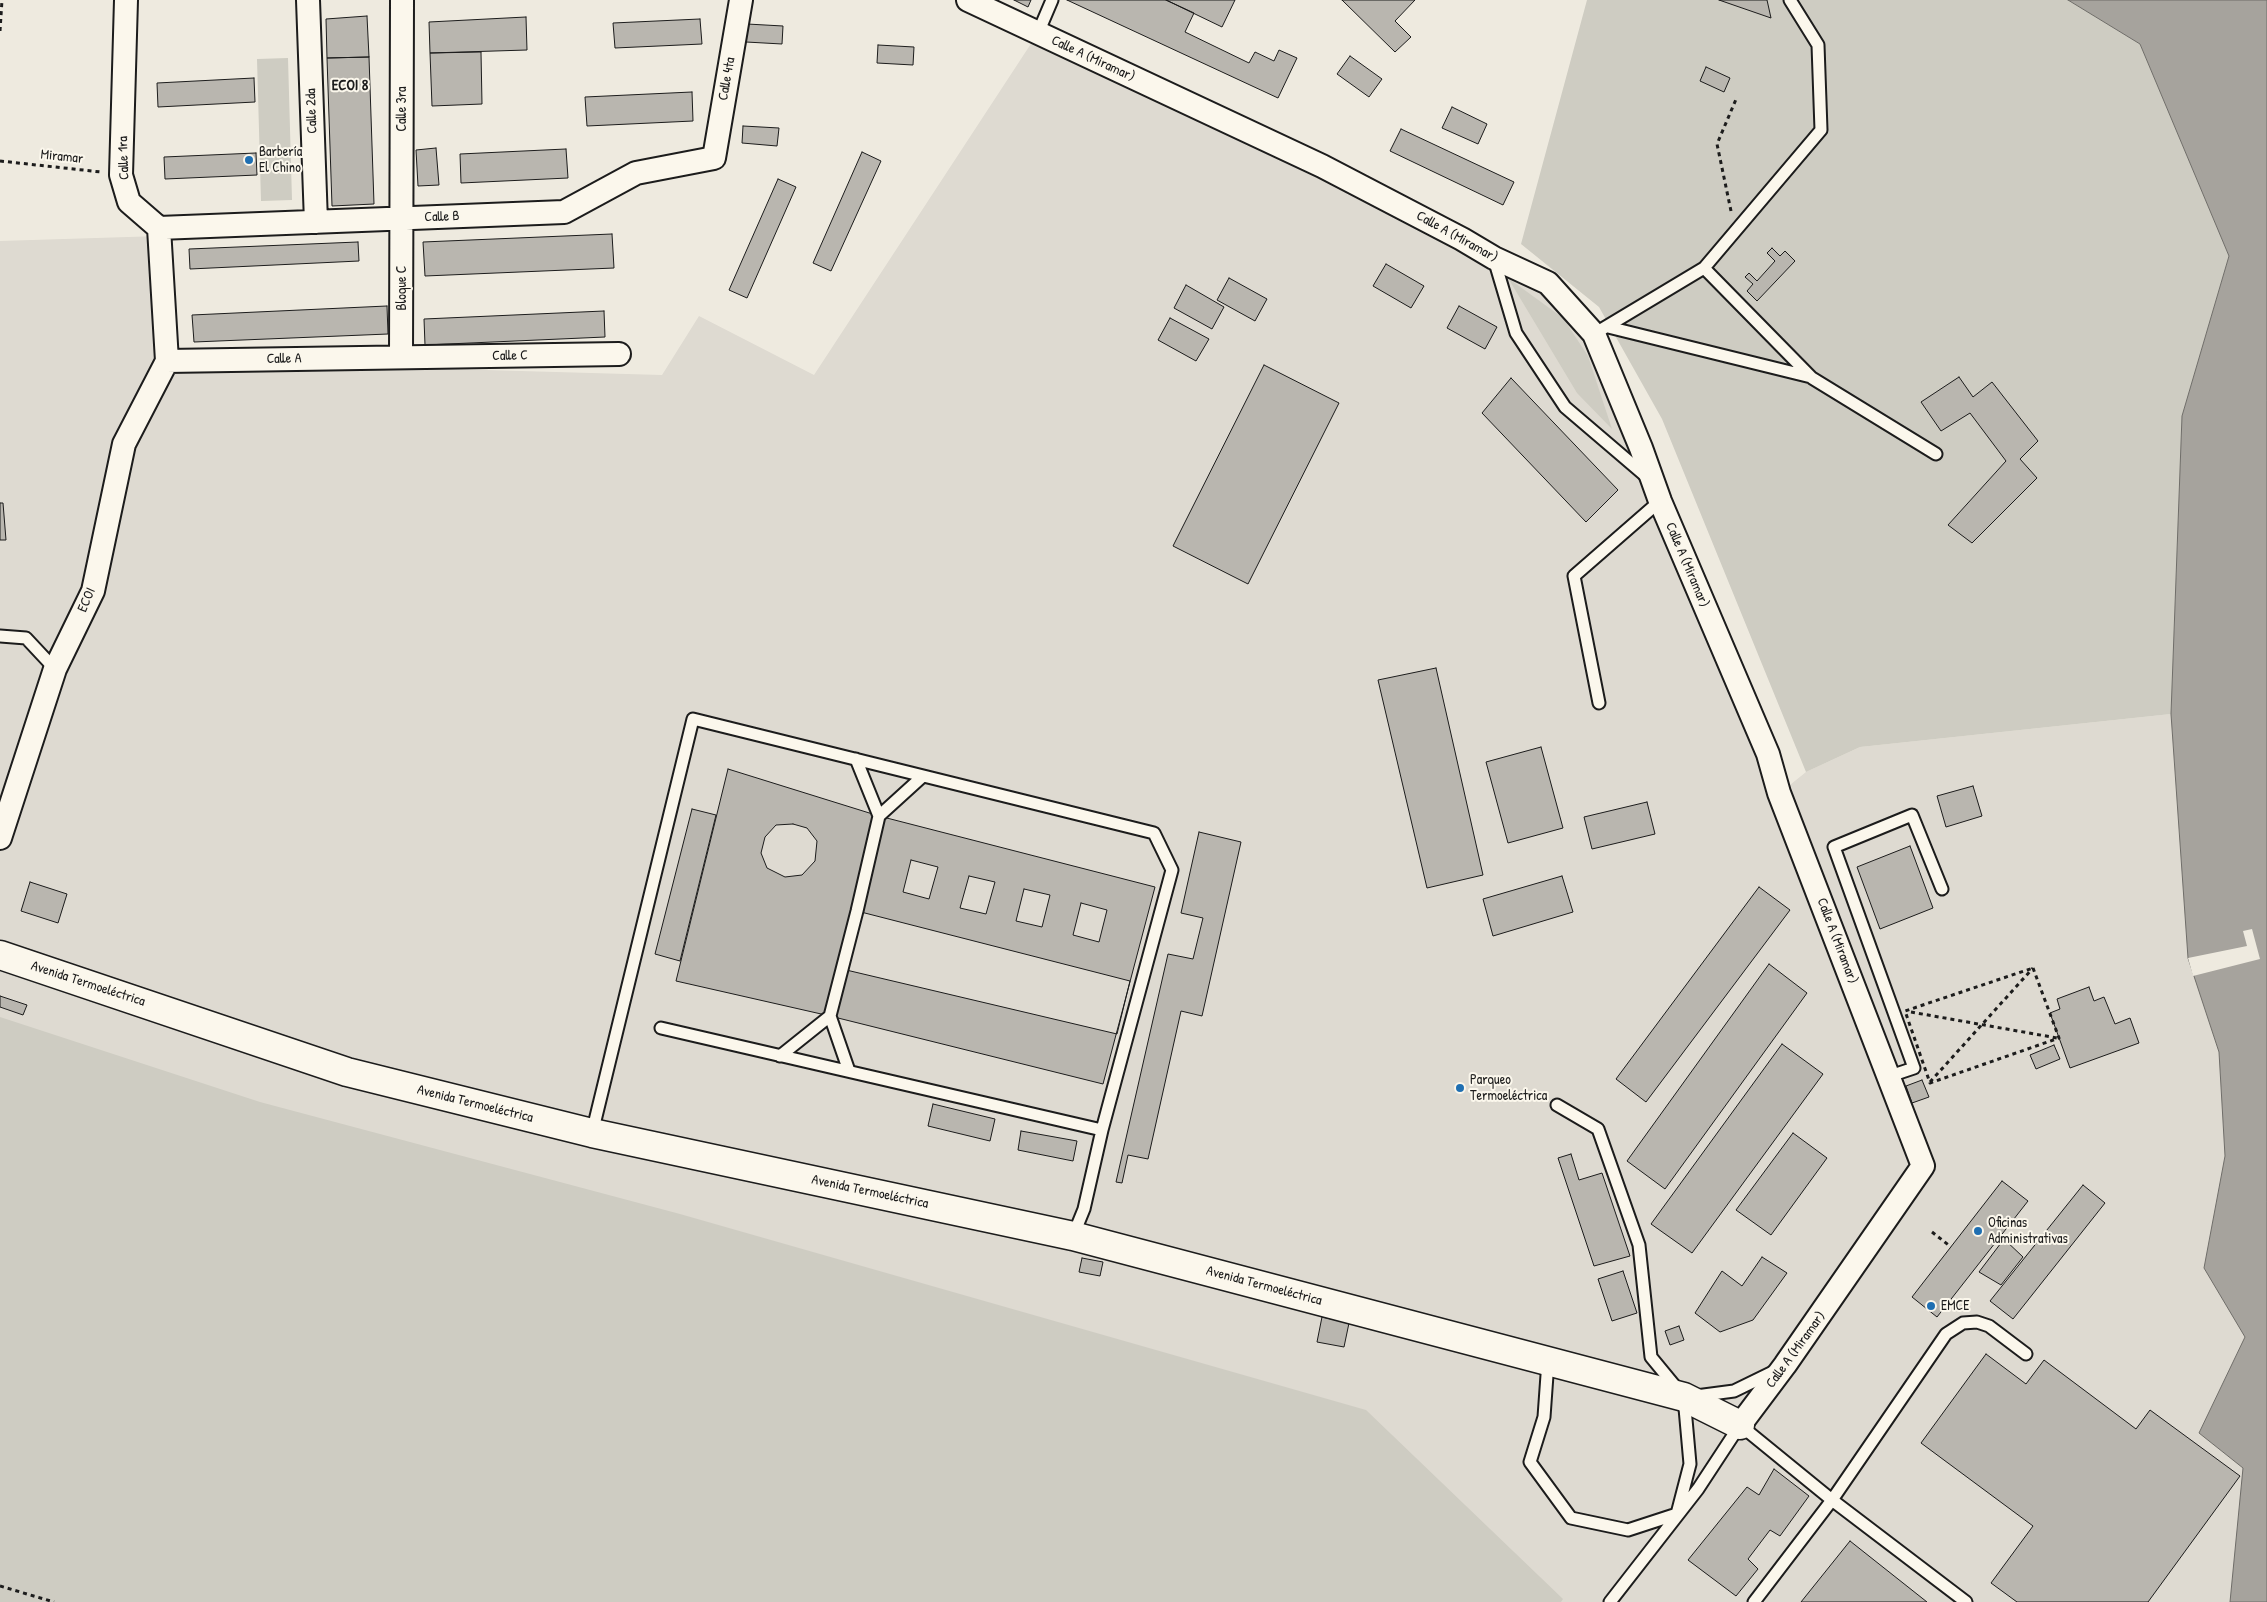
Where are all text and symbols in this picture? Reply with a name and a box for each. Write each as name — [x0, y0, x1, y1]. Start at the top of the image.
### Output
street label: Calle A (Miramar) — [1048, 32, 1138, 86]
street label: Calle 4ta — [715, 56, 739, 102]
district label: ECOI 8 — [332, 77, 368, 95]
street label: Calle 3ra — [394, 86, 410, 132]
street label: Calle 2da — [303, 88, 321, 134]
street label: Calle 1ra — [115, 136, 133, 180]
place label: Barbería El Chino — [259, 144, 302, 176]
street label: Miramar — [40, 146, 84, 168]
marker: Barbería El Chino — [243, 154, 255, 166]
street label: Calle B — [424, 208, 460, 226]
street label: Calle A (Miramar) — [1413, 208, 1501, 266]
street label: Bloque C — [394, 265, 410, 311]
street label: Calle C — [492, 347, 528, 365]
street label: Calle A — [266, 350, 302, 368]
street label: Calle A (Miramar) — [1662, 520, 1712, 610]
street label: ECOI — [74, 585, 100, 615]
street label: Calle A (Miramar) — [1813, 896, 1861, 986]
street label: Avenida Termoeléctrica — [29, 958, 147, 1010]
place label: Parqueo Termoeléctrica — [1470, 1072, 1547, 1104]
street label: Avenida Termoeléctrica — [415, 1081, 535, 1127]
marker: Parqueo Termoeléctrica — [1454, 1082, 1466, 1094]
street label: Avenida Termoeléctrica — [810, 1171, 930, 1213]
place label: Oficinas Administrativas — [1988, 1215, 2068, 1248]
marker: Oficinas Administrativas — [1972, 1225, 1984, 1237]
street label: Avenida Termoeléctrica — [1204, 1263, 1324, 1309]
place label: EMCE — [1941, 1298, 1969, 1314]
marker: EMCE — [1925, 1300, 1937, 1312]
street label: Calle A (Miramar) — [1763, 1308, 1829, 1392]

